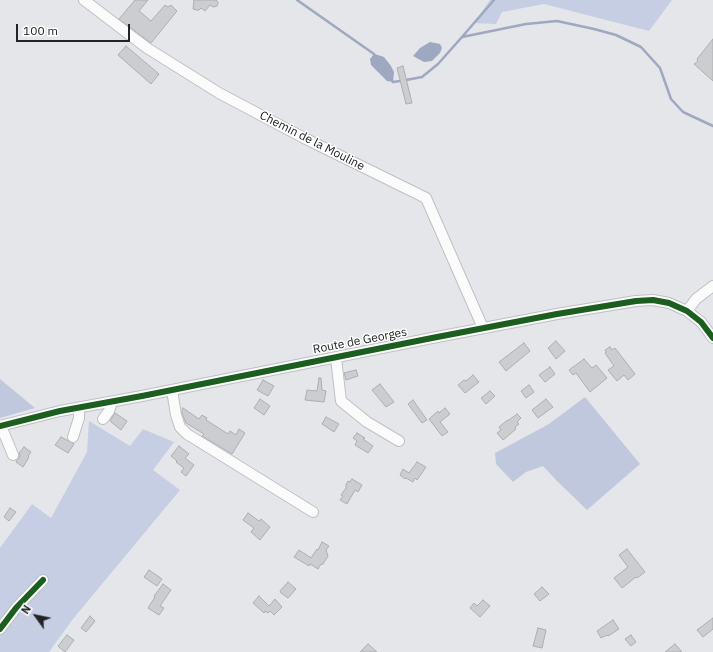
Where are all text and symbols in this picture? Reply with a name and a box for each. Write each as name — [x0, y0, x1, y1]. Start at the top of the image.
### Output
scale bar — [18, 16, 132, 42]
text: 100 m — [23, 23, 58, 38]
street label: Chemin de la Mouline — [257, 108, 367, 174]
street label: Route de Georges — [312, 325, 408, 357]
north arrow — [16, 596, 56, 636]
text: N — [18, 602, 34, 617]

